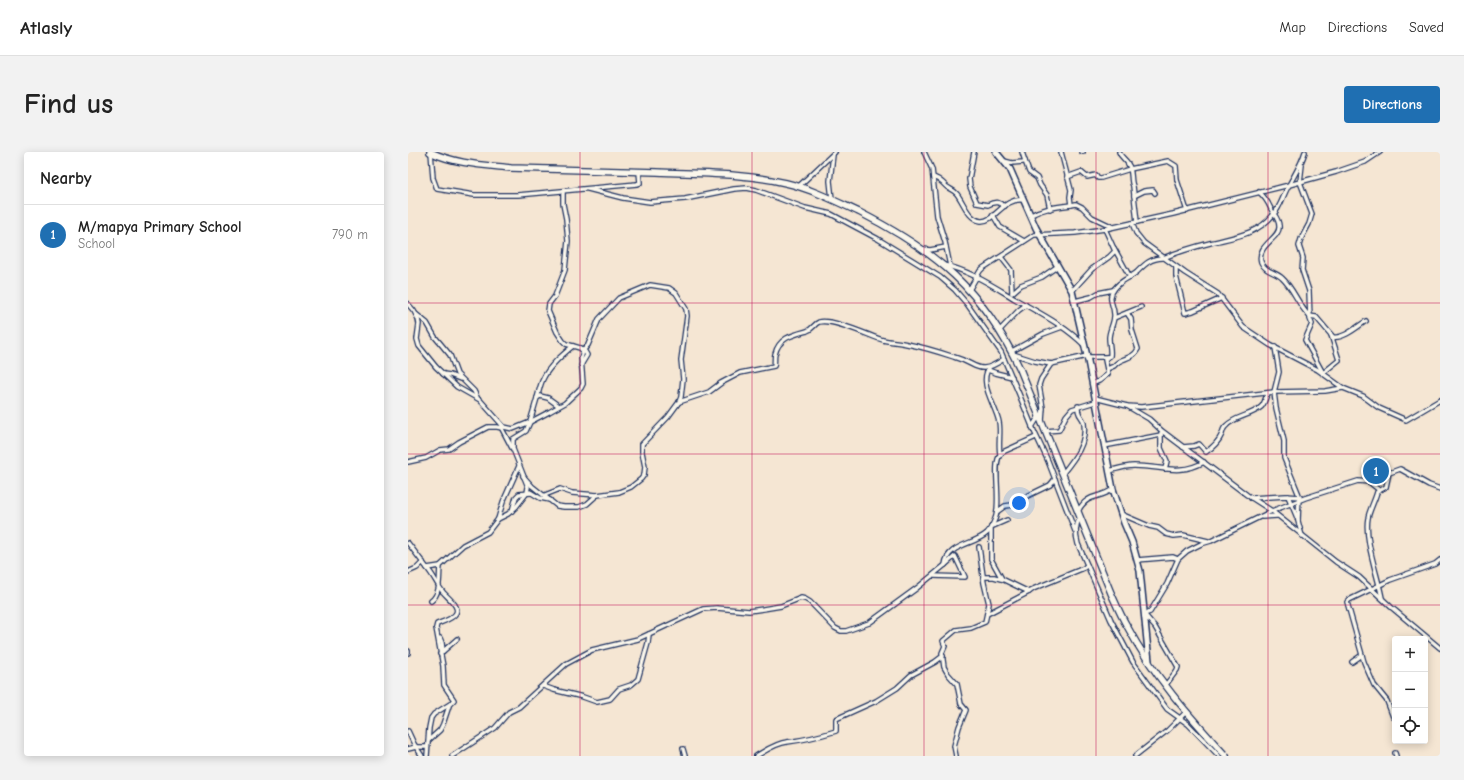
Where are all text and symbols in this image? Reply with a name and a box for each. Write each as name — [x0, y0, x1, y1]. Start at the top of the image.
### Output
text: Atlasly — [20, 17, 72, 39]
text: Map — [1279, 19, 1306, 36]
text: Directions — [1328, 19, 1387, 36]
text: Saved — [1409, 19, 1444, 36]
button: Directions — [1344, 86, 1440, 123]
text: Find us — [24, 88, 113, 120]
text: Nearby — [40, 169, 91, 188]
text: M/mapya Primary School — [78, 218, 242, 236]
text: 1 — [50, 227, 56, 242]
text: 790 m — [332, 227, 368, 242]
text: School — [78, 236, 115, 251]
pin: 1 — [1363, 456, 1389, 486]
your location — [1009, 493, 1029, 513]
map controls — [1392, 636, 1428, 744]
button: + — [1392, 636, 1428, 672]
button: − — [1392, 672, 1428, 708]
button: locate — [1392, 708, 1428, 744]

